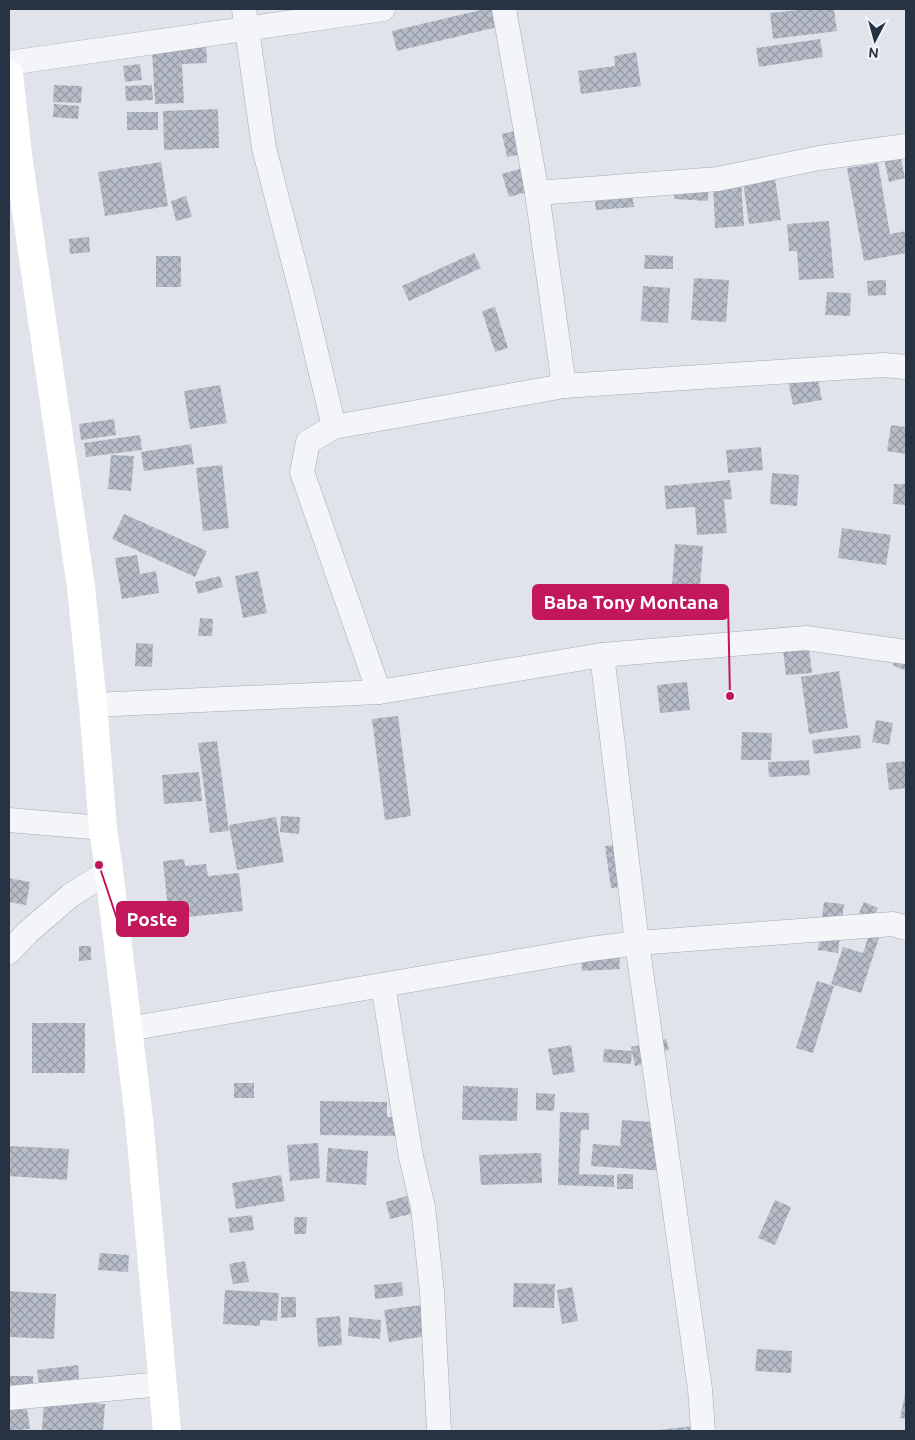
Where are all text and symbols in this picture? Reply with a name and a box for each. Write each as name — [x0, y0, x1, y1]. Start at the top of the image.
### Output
north arrow — [850, 15, 900, 65]
text: N — [868, 44, 880, 61]
callout: Baba Tony Montana — [533, 585, 728, 619]
text: Baba Tony Montana — [543, 591, 719, 613]
callout: Poste — [117, 902, 188, 936]
text: Poste — [126, 908, 178, 930]

